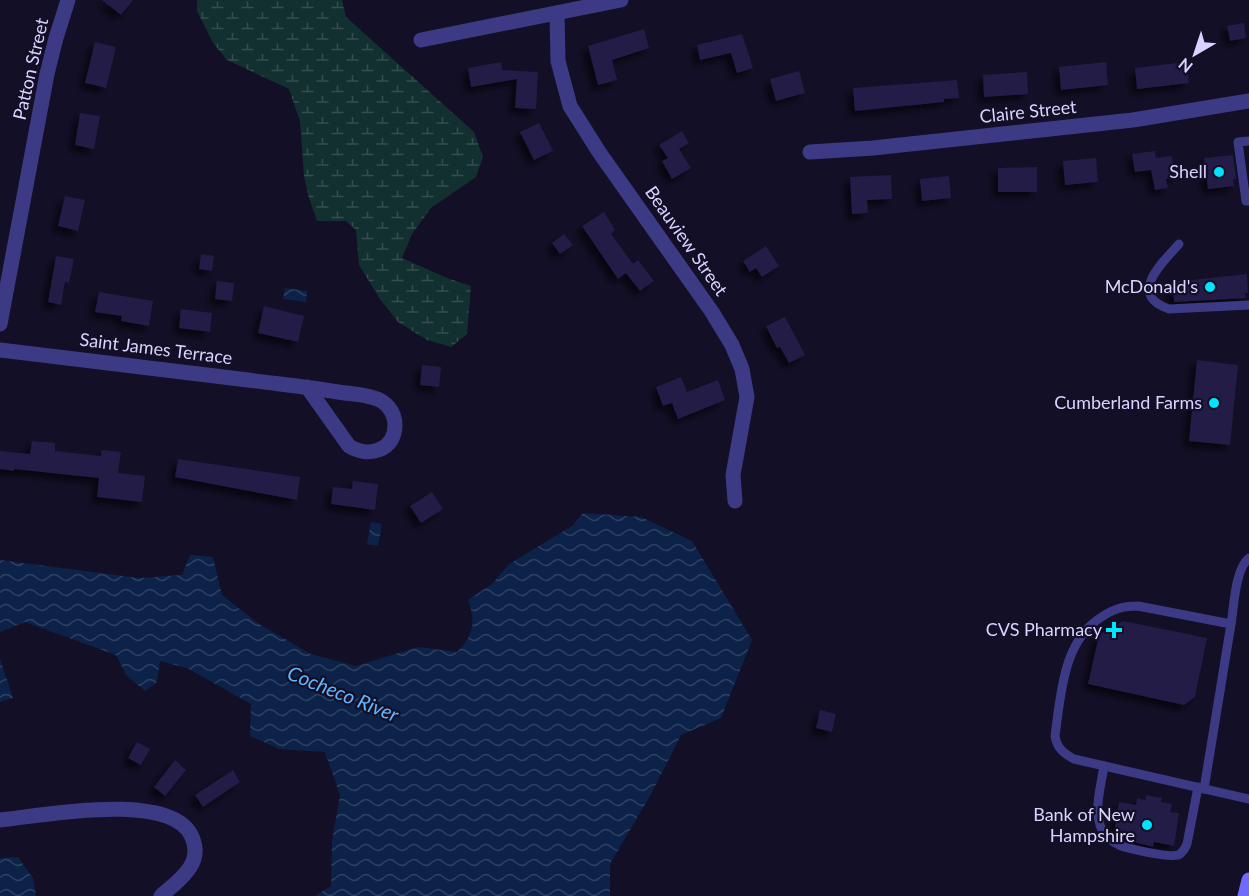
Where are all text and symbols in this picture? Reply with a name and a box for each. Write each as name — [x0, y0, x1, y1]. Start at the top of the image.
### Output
street label: Patton Street — [8, 15, 53, 122]
north arrow — [1165, 24, 1225, 84]
text: N — [1174, 55, 1196, 77]
street label: Claire Street — [978, 95, 1078, 127]
place label: Shell — [1169, 160, 1207, 182]
marker: Shell — [1212, 165, 1226, 179]
street label: Beauview Street — [641, 181, 733, 300]
place label: McDonald's — [1105, 275, 1198, 297]
marker: McDonald's — [1203, 280, 1217, 294]
street label: Saint James Terrace — [79, 328, 234, 368]
place label: Cumberland Farms — [1054, 391, 1202, 413]
marker: Cumberland Farms — [1207, 396, 1221, 410]
place label: CVS Pharmacy — [986, 618, 1103, 640]
marker: CVS Pharmacy — [1107, 623, 1121, 637]
water label: Cocheco River — [284, 660, 403, 727]
place label: Bank of New Hampshire — [1033, 803, 1135, 846]
marker: Bank of New Hampshire — [1140, 818, 1154, 832]

